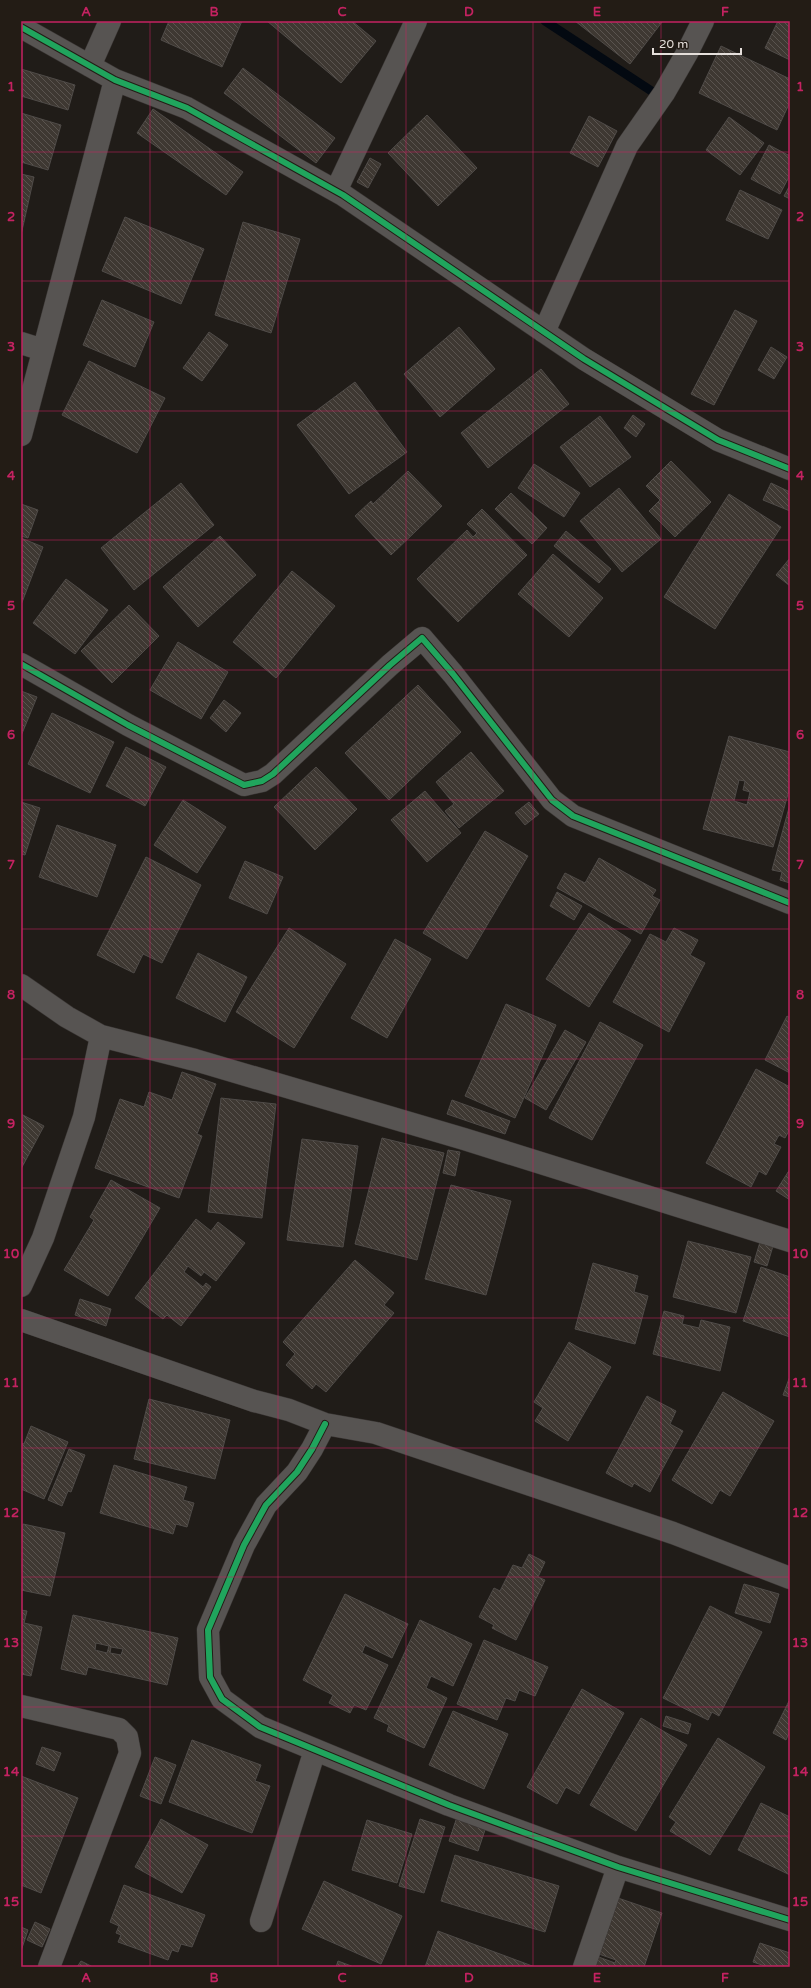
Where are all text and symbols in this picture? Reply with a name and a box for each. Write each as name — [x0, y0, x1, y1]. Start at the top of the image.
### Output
text: A — [81, 4, 91, 20]
text: B — [209, 4, 219, 20]
text: C — [337, 4, 347, 20]
text: D — [464, 4, 474, 20]
text: E — [593, 4, 601, 20]
text: F — [721, 4, 729, 20]
scale bar — [653, 30, 741, 56]
text: 20 m — [659, 37, 688, 51]
text: 1 — [7, 79, 15, 95]
text: 1 — [796, 79, 804, 95]
text: 2 — [7, 209, 15, 225]
text: 2 — [796, 209, 804, 225]
text: 3 — [7, 339, 15, 355]
text: 3 — [796, 339, 804, 355]
text: 4 — [7, 468, 16, 484]
text: 4 — [796, 468, 805, 484]
text: 5 — [7, 598, 15, 614]
text: 5 — [796, 598, 804, 614]
text: 6 — [7, 727, 15, 743]
text: 6 — [796, 727, 804, 743]
text: 7 — [7, 857, 15, 873]
text: 7 — [796, 857, 804, 873]
text: 8 — [7, 987, 15, 1003]
text: 8 — [796, 987, 804, 1003]
text: 9 — [7, 1116, 15, 1132]
text: 9 — [796, 1116, 804, 1132]
text: 10 — [3, 1246, 19, 1262]
text: 10 — [792, 1246, 808, 1262]
text: 11 — [3, 1375, 19, 1391]
text: 11 — [792, 1375, 808, 1391]
text: 12 — [3, 1505, 19, 1521]
text: 12 — [792, 1505, 808, 1521]
text: 13 — [3, 1635, 19, 1651]
text: 13 — [792, 1635, 808, 1651]
text: 14 — [3, 1764, 20, 1780]
text: 14 — [792, 1764, 809, 1780]
text: 15 — [3, 1894, 19, 1910]
text: 15 — [792, 1894, 808, 1910]
text: A — [81, 1970, 91, 1986]
text: B — [209, 1970, 219, 1986]
text: C — [337, 1970, 347, 1986]
text: D — [464, 1970, 474, 1986]
text: E — [593, 1970, 601, 1986]
text: F — [721, 1970, 729, 1986]

